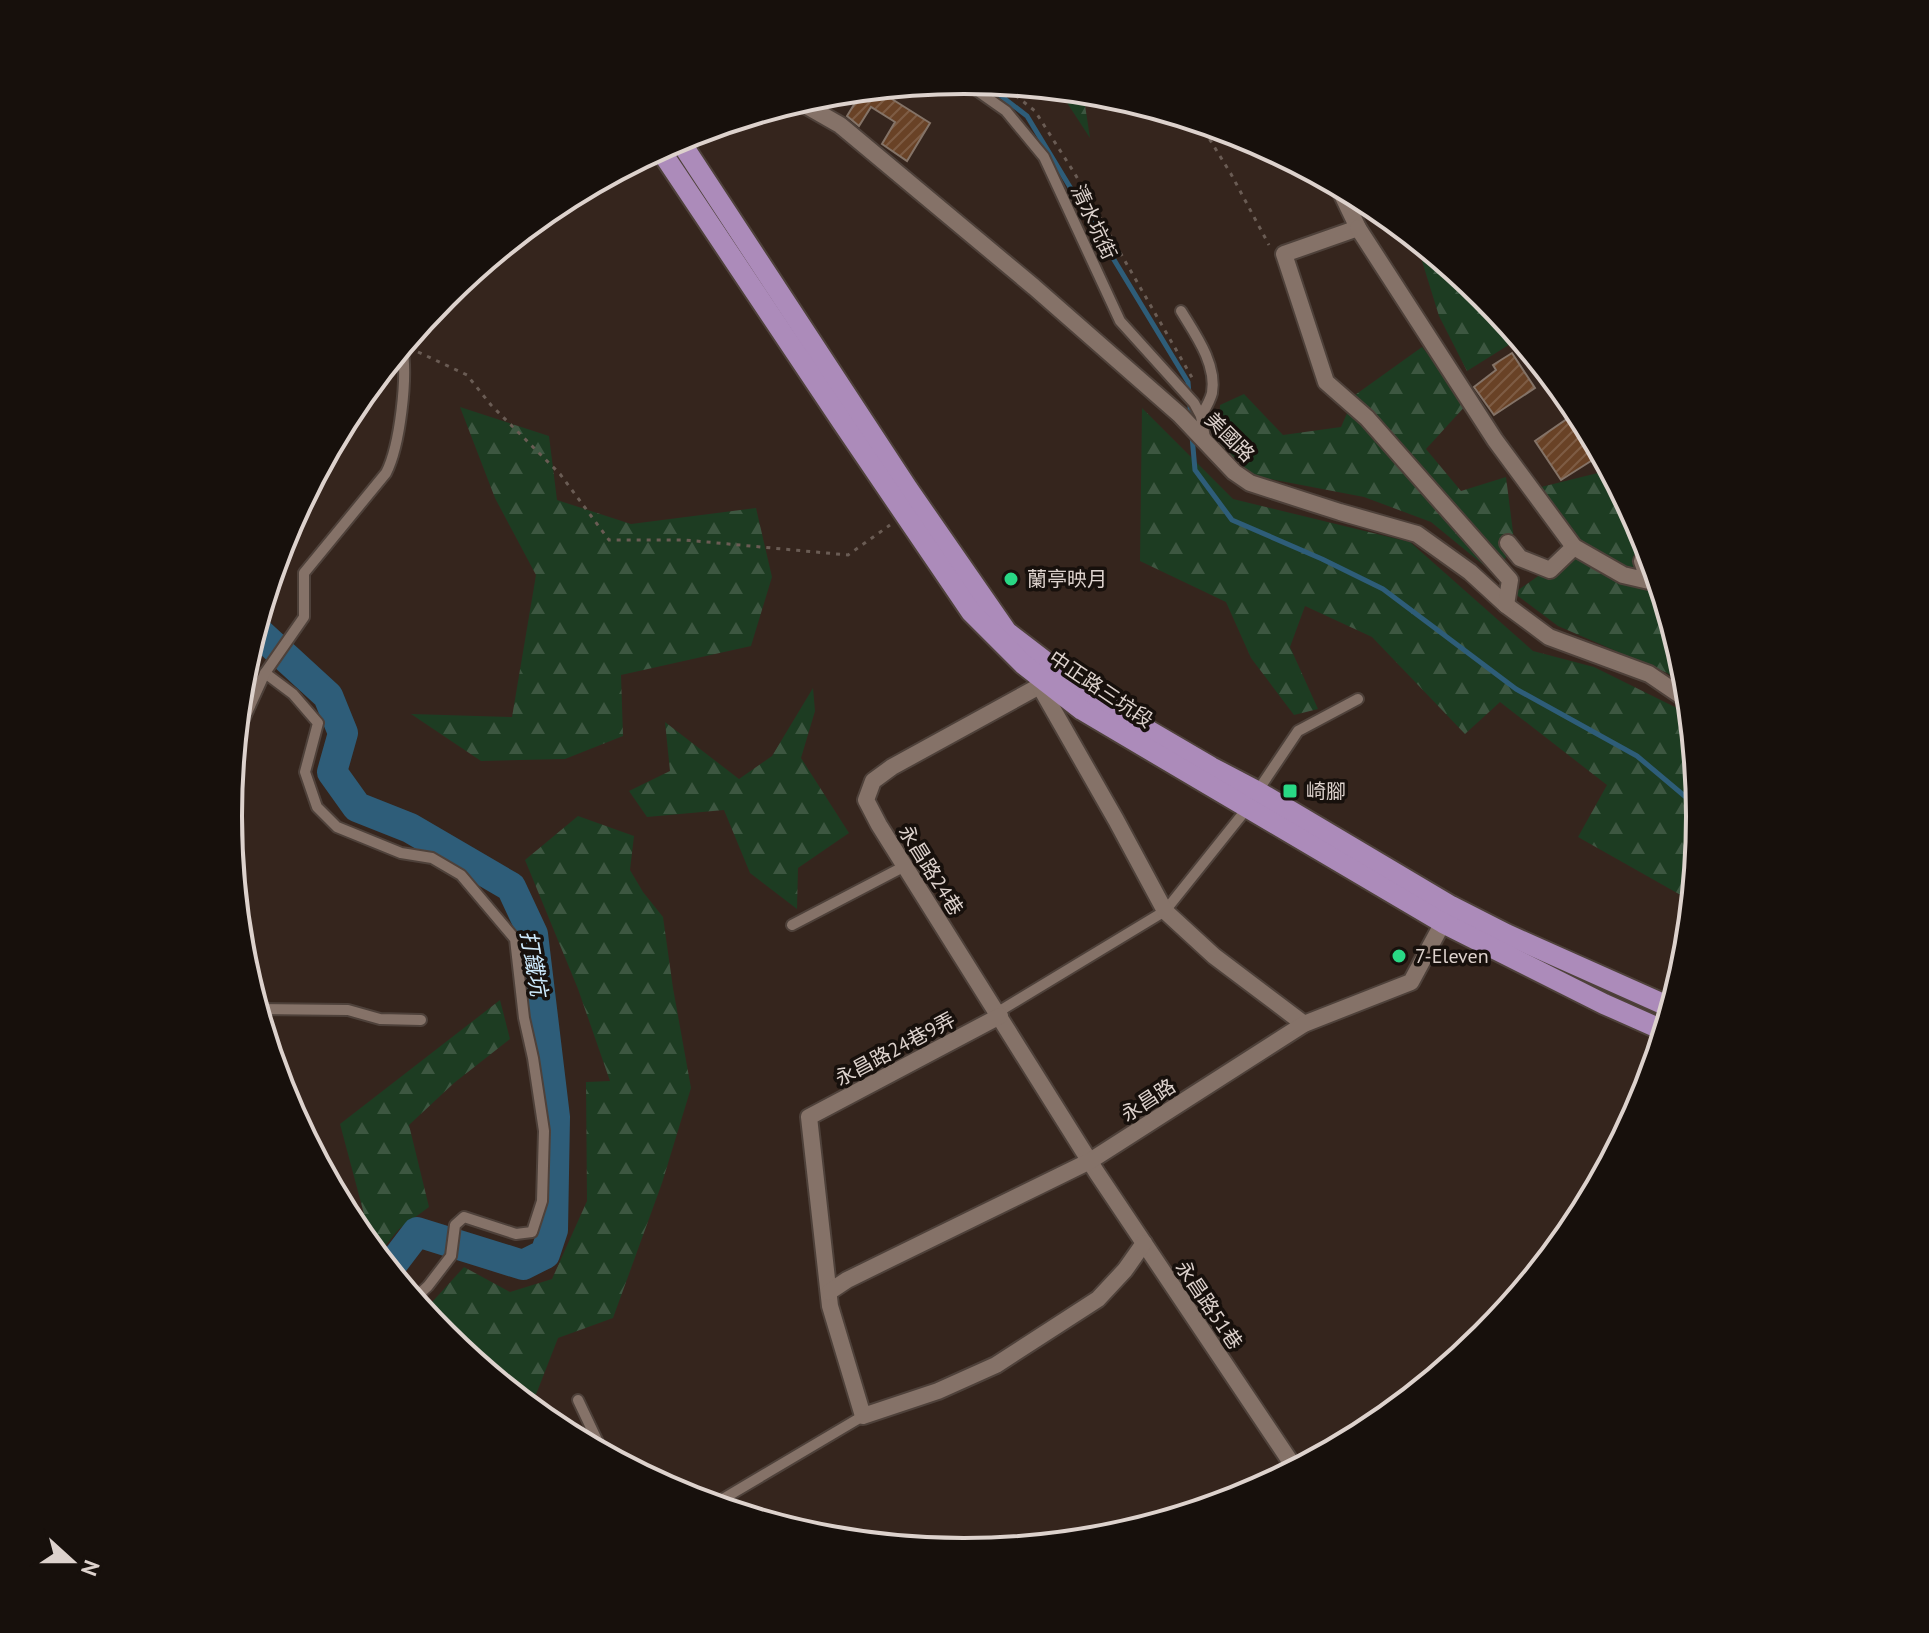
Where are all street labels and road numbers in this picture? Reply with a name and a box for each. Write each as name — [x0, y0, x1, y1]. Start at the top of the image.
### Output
street label: 清水坑街 — [1065, 180, 1123, 264]
street label: 美國路 — [1200, 407, 1260, 467]
street label: 中正路三坑段 — [1044, 645, 1158, 733]
street label: 永昌路24巷 — [893, 820, 969, 920]
street label: 永昌路24巷9弄 — [830, 1006, 960, 1092]
street label: 永昌路 — [1116, 1073, 1180, 1127]
street label: 永昌路51巷 — [1170, 1256, 1248, 1354]

